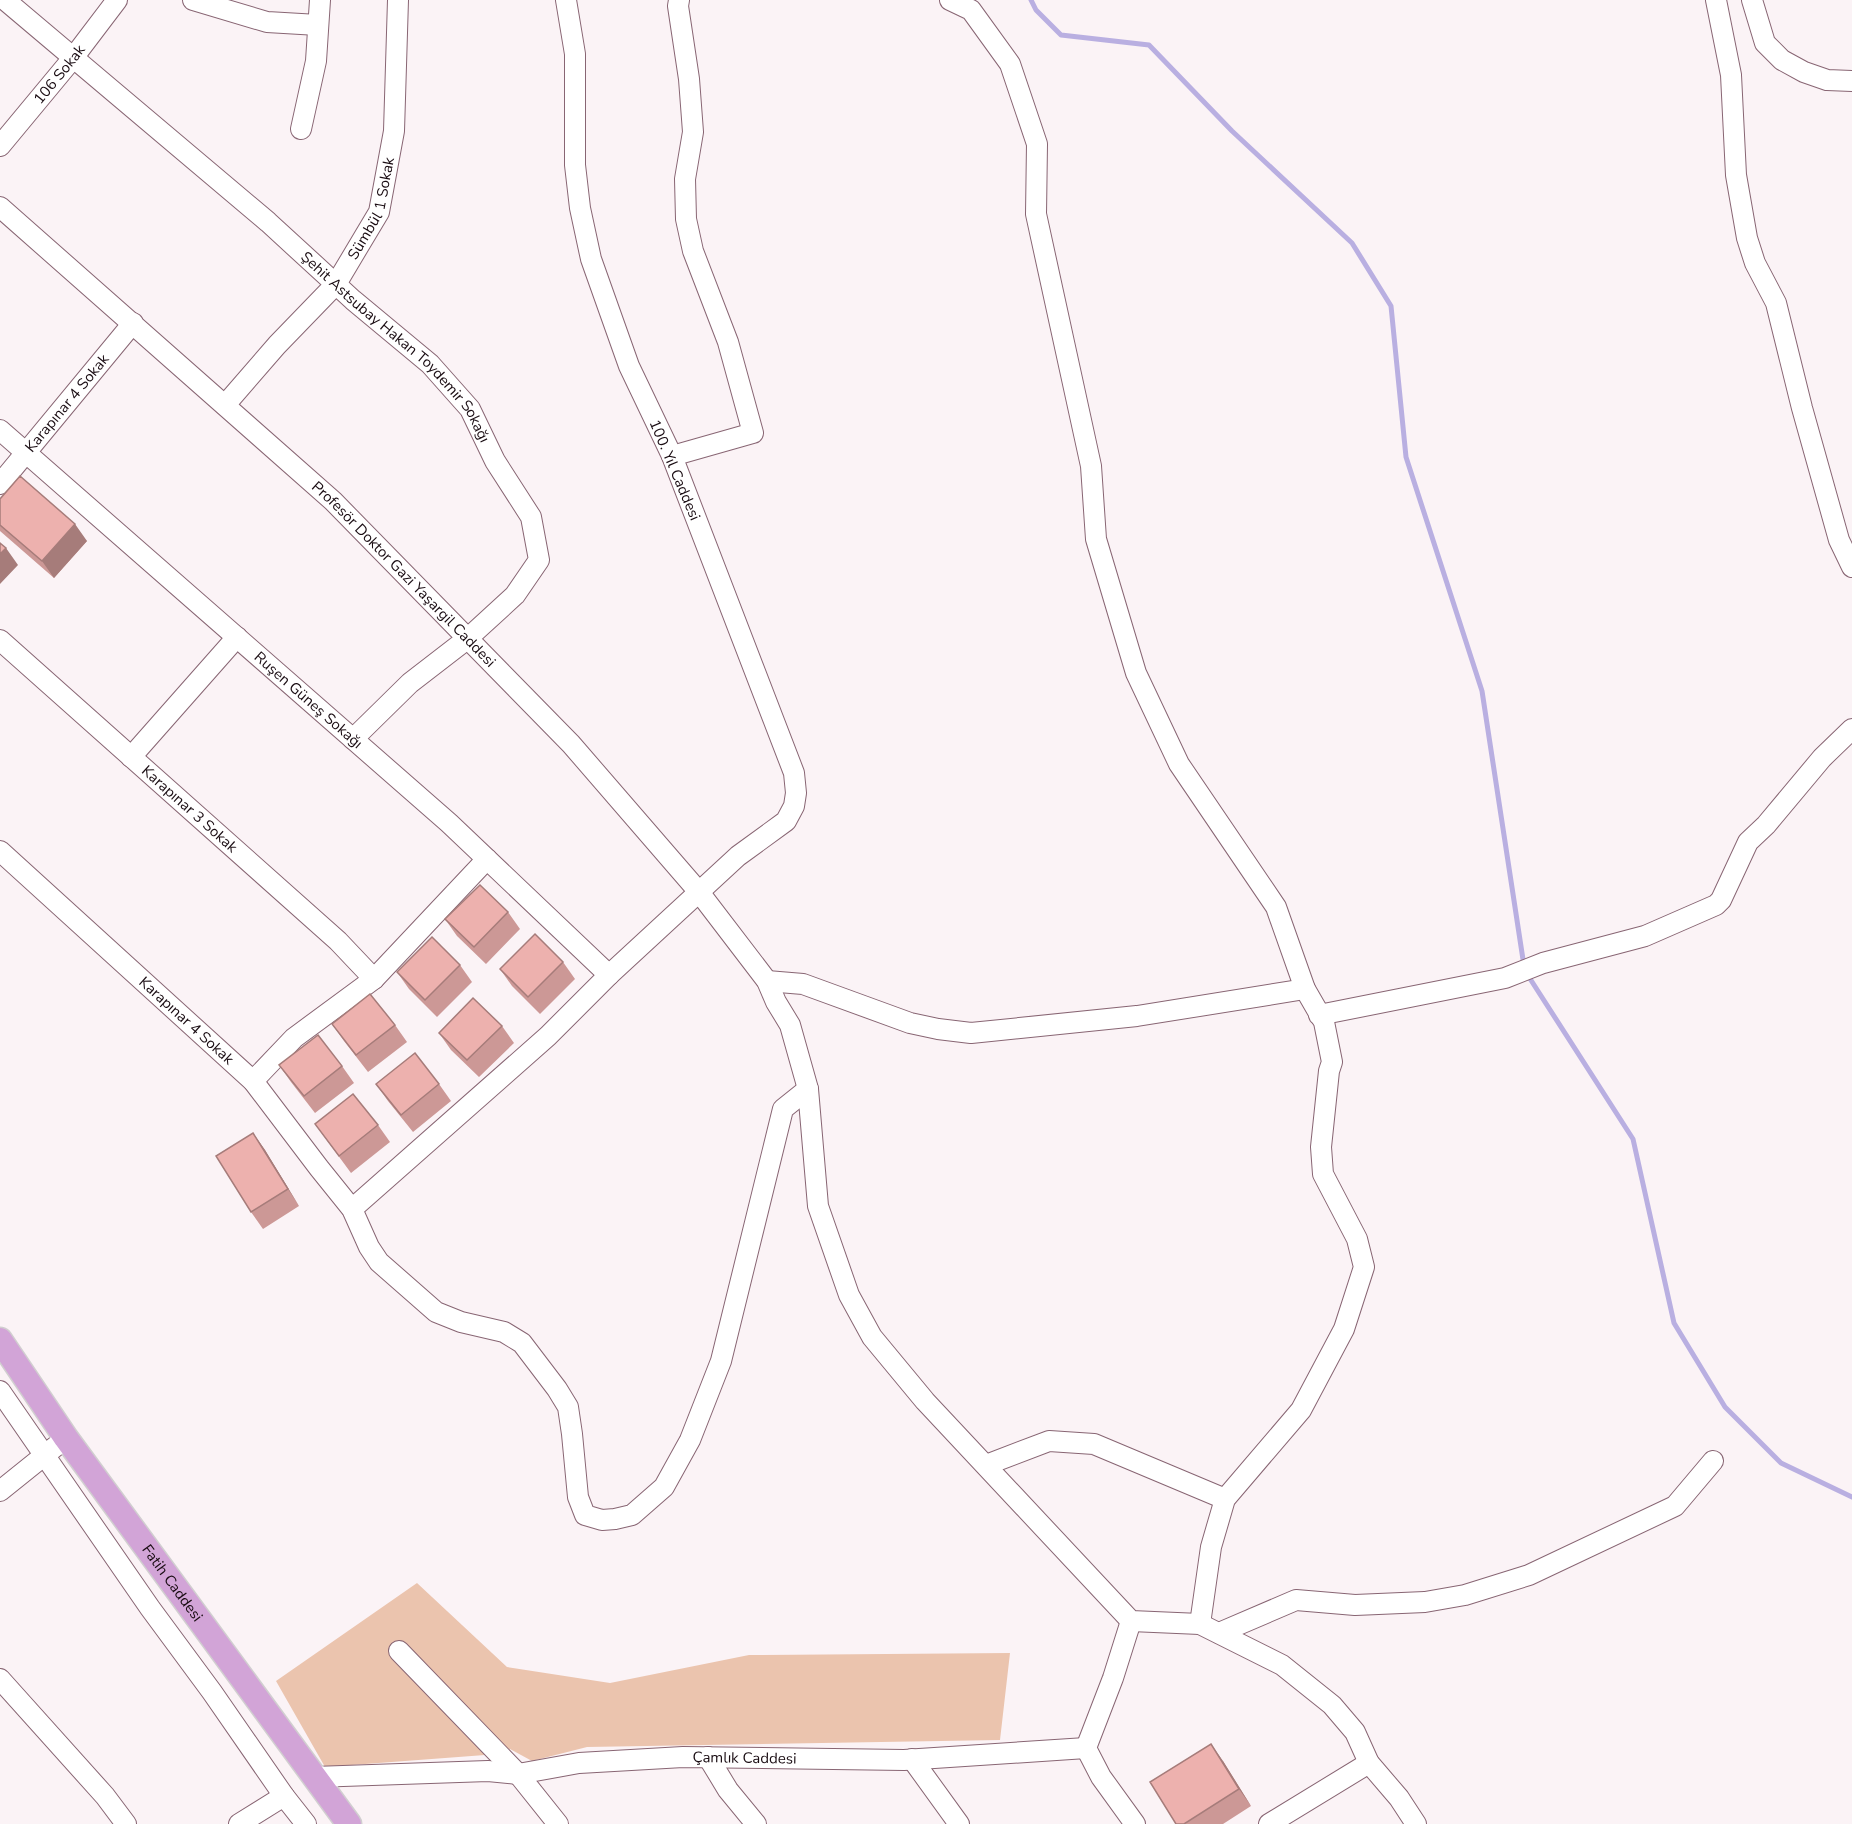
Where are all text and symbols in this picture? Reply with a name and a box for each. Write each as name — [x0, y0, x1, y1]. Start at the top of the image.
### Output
street label: 106 Sokak — [29, 40, 90, 108]
street label: Sümbül 1 Sokak — [343, 155, 399, 263]
street label: Şehit Astsubay Hakan Toydemir Sokağı — [297, 247, 495, 446]
street label: Karapınar 4 Sokak — [20, 349, 114, 456]
street label: 100. Yıl Caddesi — [645, 416, 705, 524]
street label: Profesör Doktor Gazi Yaşargil Caddesi — [307, 477, 500, 671]
street label: Ruşen Güneş Sokağı — [250, 647, 367, 753]
street label: Karapınar 3 Sokak — [138, 761, 242, 857]
street label: Karapınar 4 Sokak — [135, 972, 239, 1069]
street label: Fatih Caddesi — [137, 1540, 207, 1626]
street label: Çamlık Caddesi — [692, 1747, 797, 1769]

